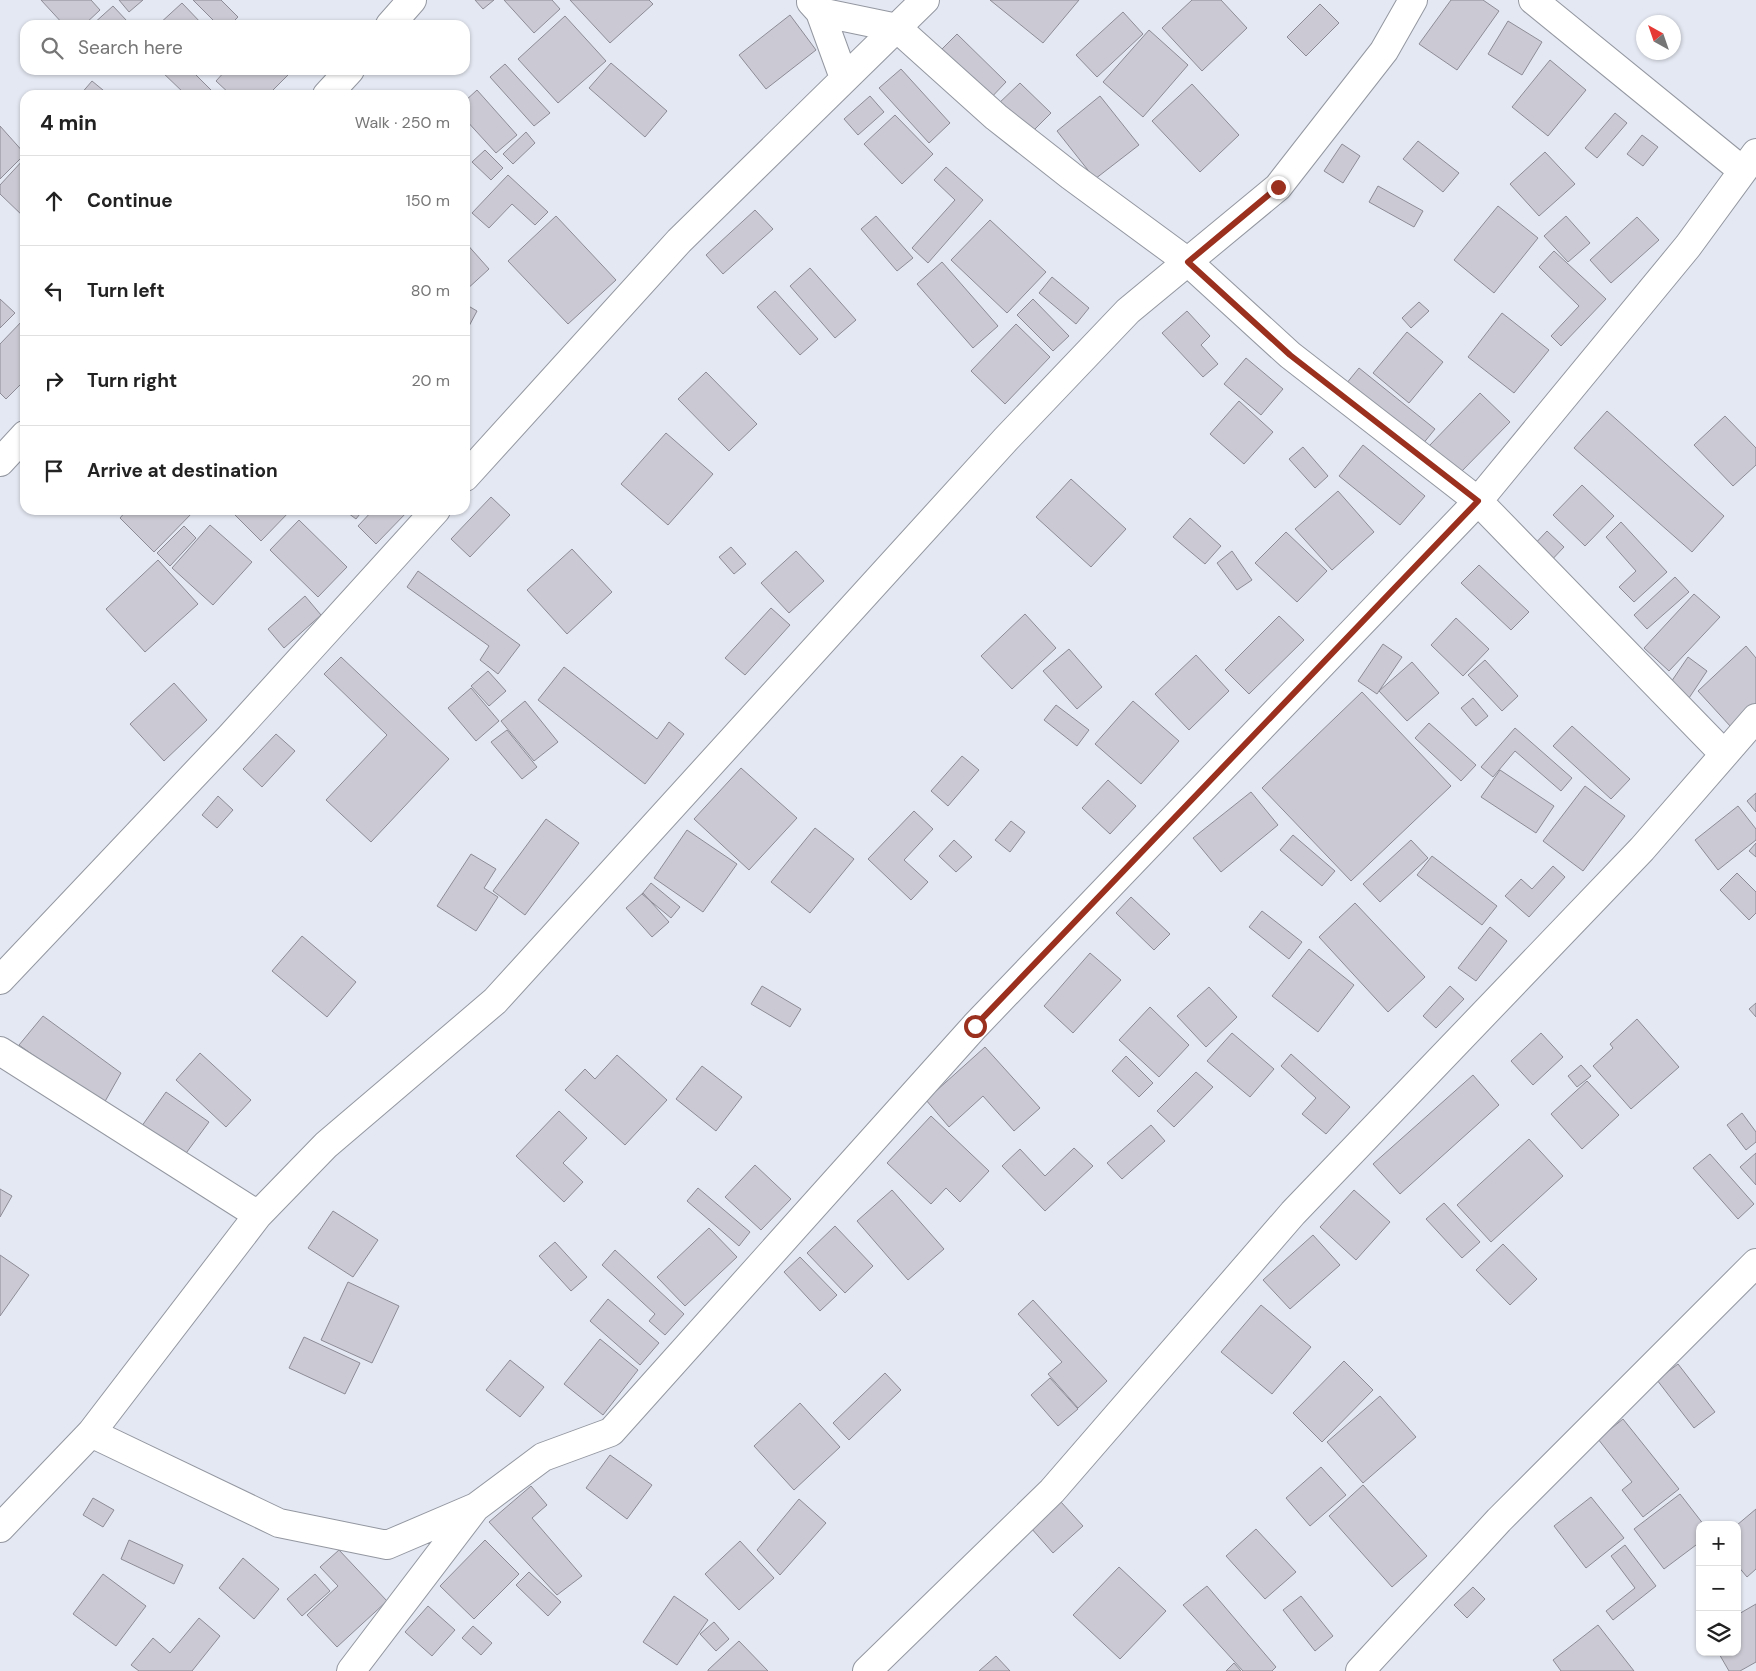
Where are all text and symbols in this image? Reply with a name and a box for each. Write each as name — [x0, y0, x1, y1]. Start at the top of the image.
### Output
north arrow — [1636, 15, 1681, 60]
search box — [20, 20, 470, 75]
icon: search — [38, 34, 66, 62]
text: Search here — [78, 35, 183, 60]
text: 4 min — [40, 109, 97, 137]
text: Walk · 250 m — [355, 112, 450, 133]
route end — [1267, 176, 1290, 199]
icon: ahead — [40, 187, 68, 215]
text: Continue — [87, 188, 173, 213]
text: 150 m — [406, 190, 450, 211]
icon: left — [40, 277, 68, 305]
text: Turn left — [87, 278, 165, 303]
text: 80 m — [411, 280, 450, 301]
icon: right — [40, 367, 68, 395]
text: Turn right — [87, 368, 177, 393]
text: 20 m — [411, 370, 450, 391]
icon: arrive — [40, 457, 68, 485]
text: Arrive at destination — [87, 458, 278, 483]
route start — [964, 1015, 987, 1038]
map controls — [1696, 1521, 1741, 1656]
button: + — [1696, 1521, 1741, 1566]
button: − — [1696, 1566, 1741, 1611]
button: layers — [1696, 1611, 1741, 1656]

